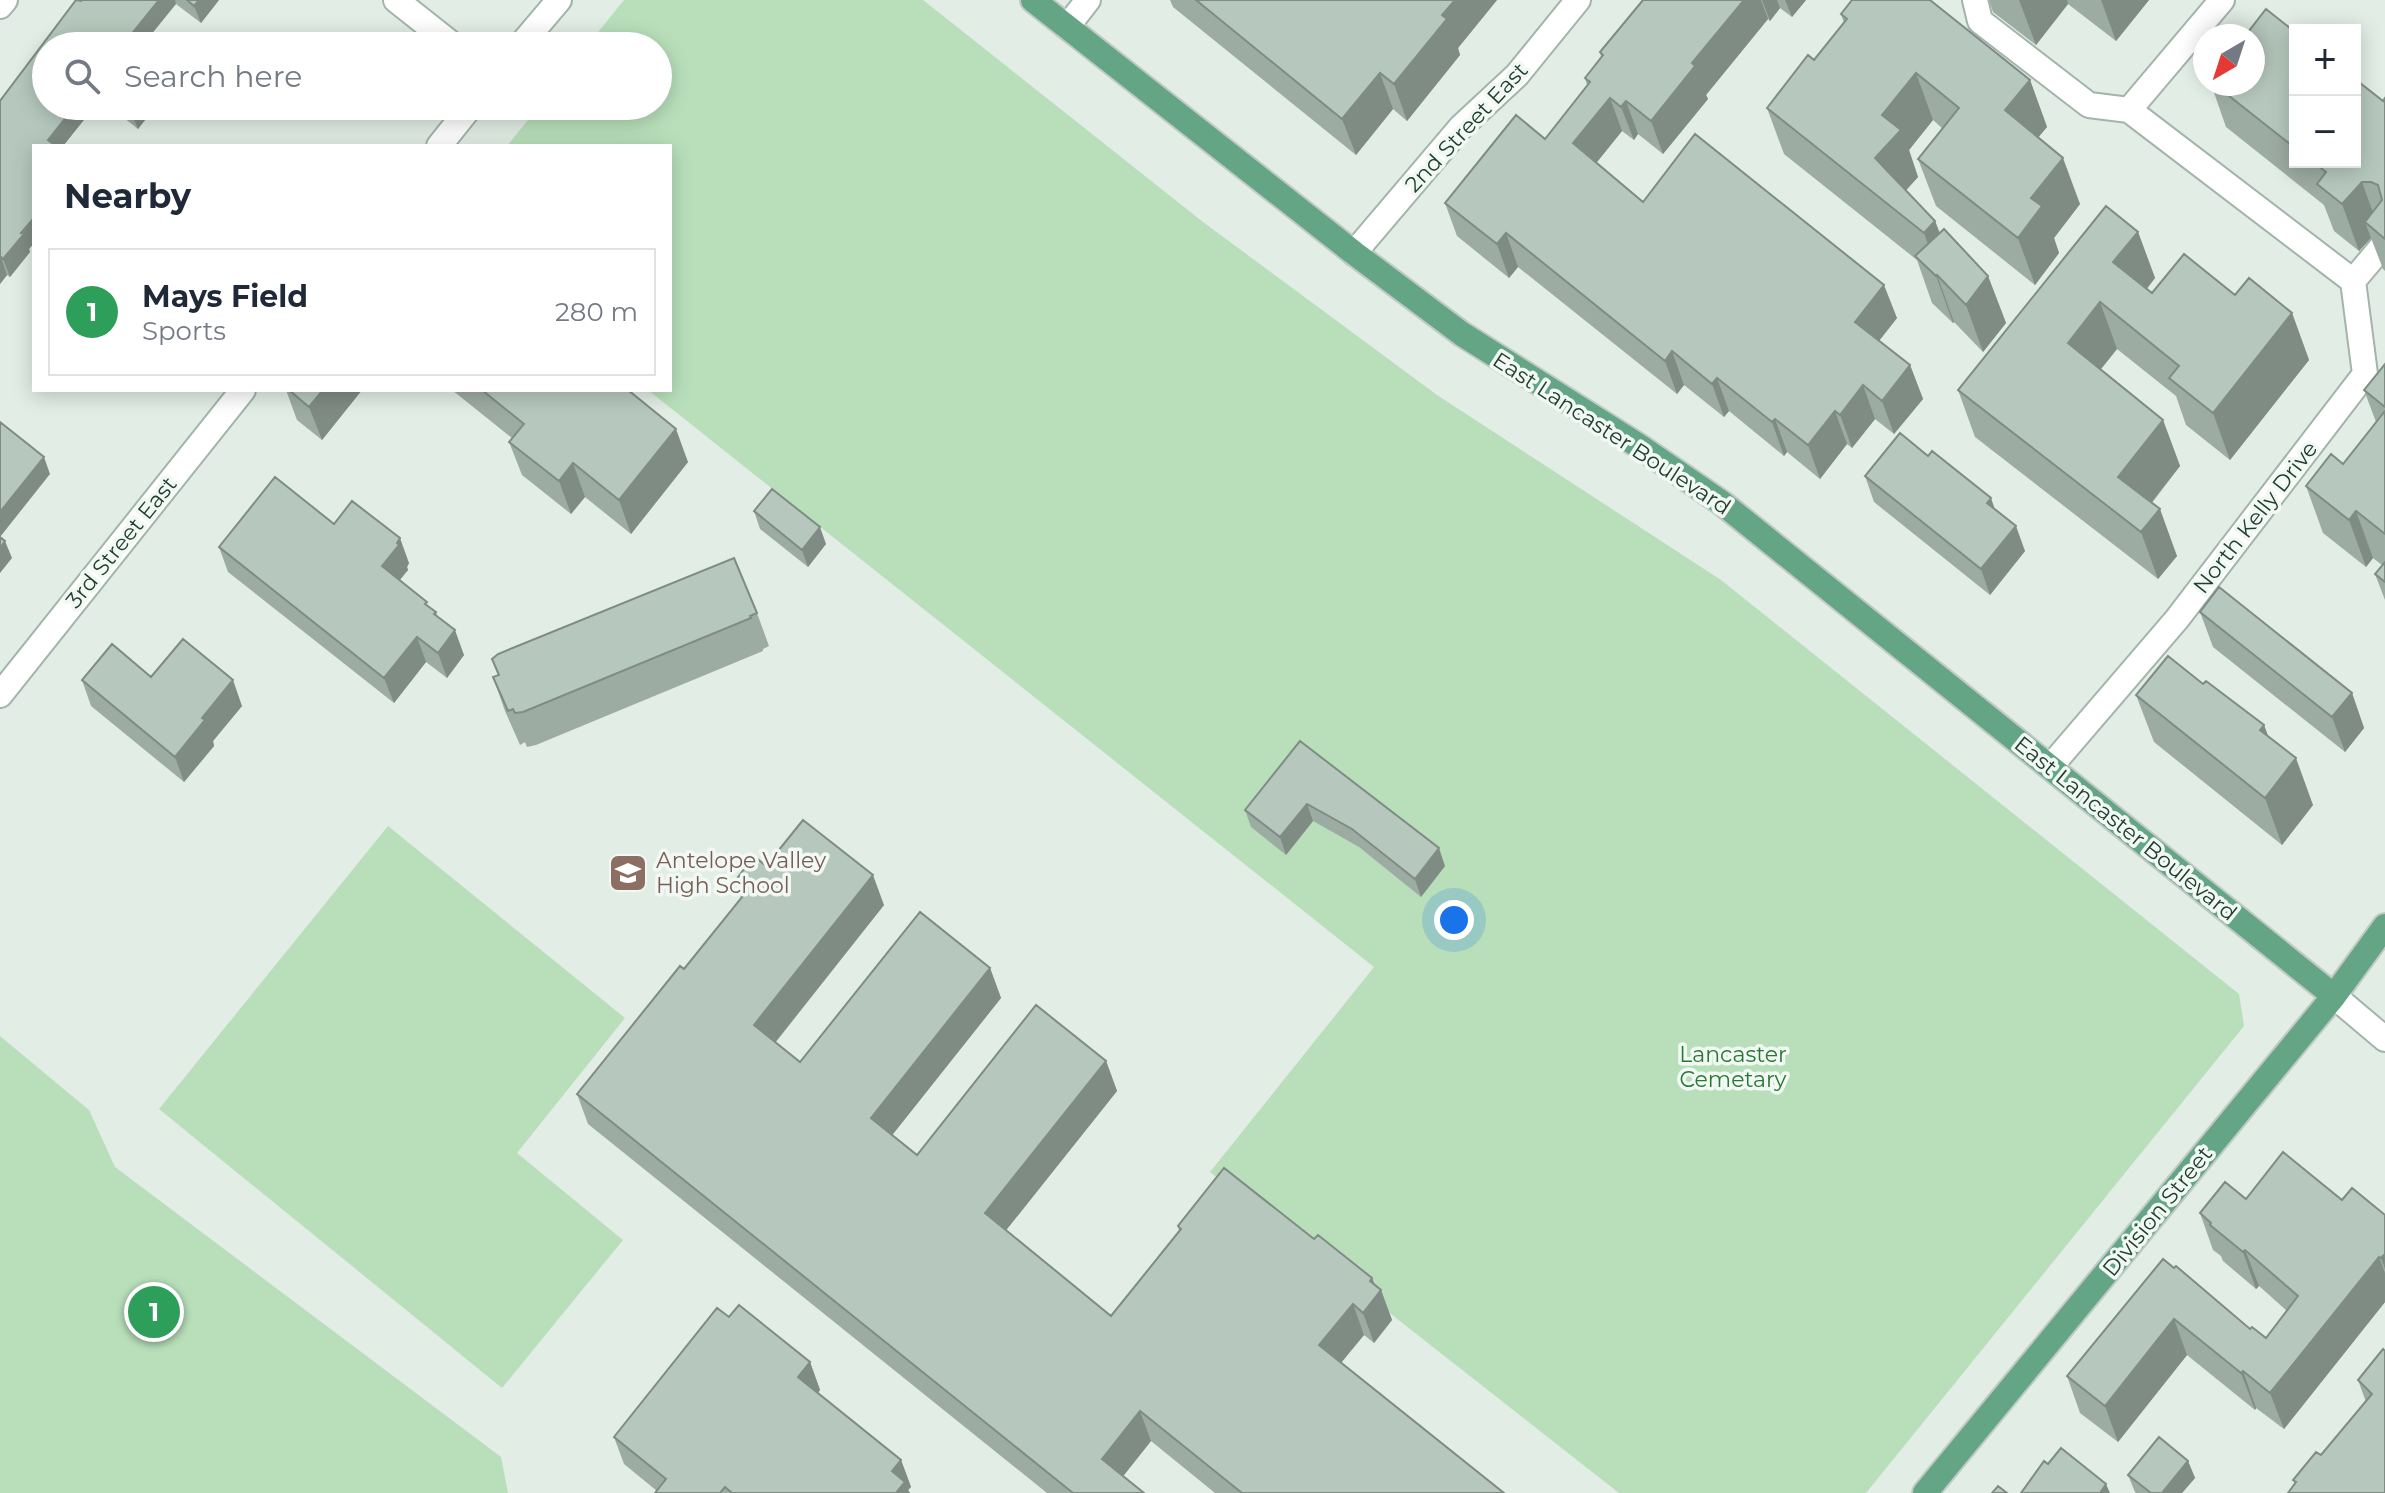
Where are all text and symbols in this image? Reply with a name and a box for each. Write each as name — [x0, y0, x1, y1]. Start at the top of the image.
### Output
north arrow — [2193, 24, 2265, 96]
map controls — [2289, 24, 2361, 168]
button: + — [2289, 24, 2361, 96]
search box — [32, 32, 672, 120]
icon: search — [60, 54, 104, 98]
street label: 2nd Street East — [1399, 57, 1533, 198]
text: Search here — [124, 58, 302, 95]
button: − — [2289, 96, 2361, 168]
text: Nearby — [64, 175, 191, 217]
text: Mays Field — [142, 278, 308, 315]
text: 1 — [87, 296, 97, 328]
text: 280 m — [555, 296, 638, 328]
text: Sports — [142, 315, 226, 347]
street label: East Lancaster Boulevard — [1488, 346, 1736, 521]
street label: North Kelly Drive — [2188, 436, 2323, 599]
street label: 3rd Street East — [60, 471, 183, 613]
street label: East Lancaster Boulevard — [2009, 730, 2242, 926]
place label: Antelope Valley High School — [656, 847, 826, 899]
school or university icon: Antelope Valley High School — [607, 852, 649, 894]
your location — [1434, 900, 1474, 940]
park label: Lancaster Cemetary — [1679, 1041, 1787, 1093]
street label: Division Street — [2097, 1141, 2218, 1282]
pin: 1 — [128, 1282, 180, 1342]

